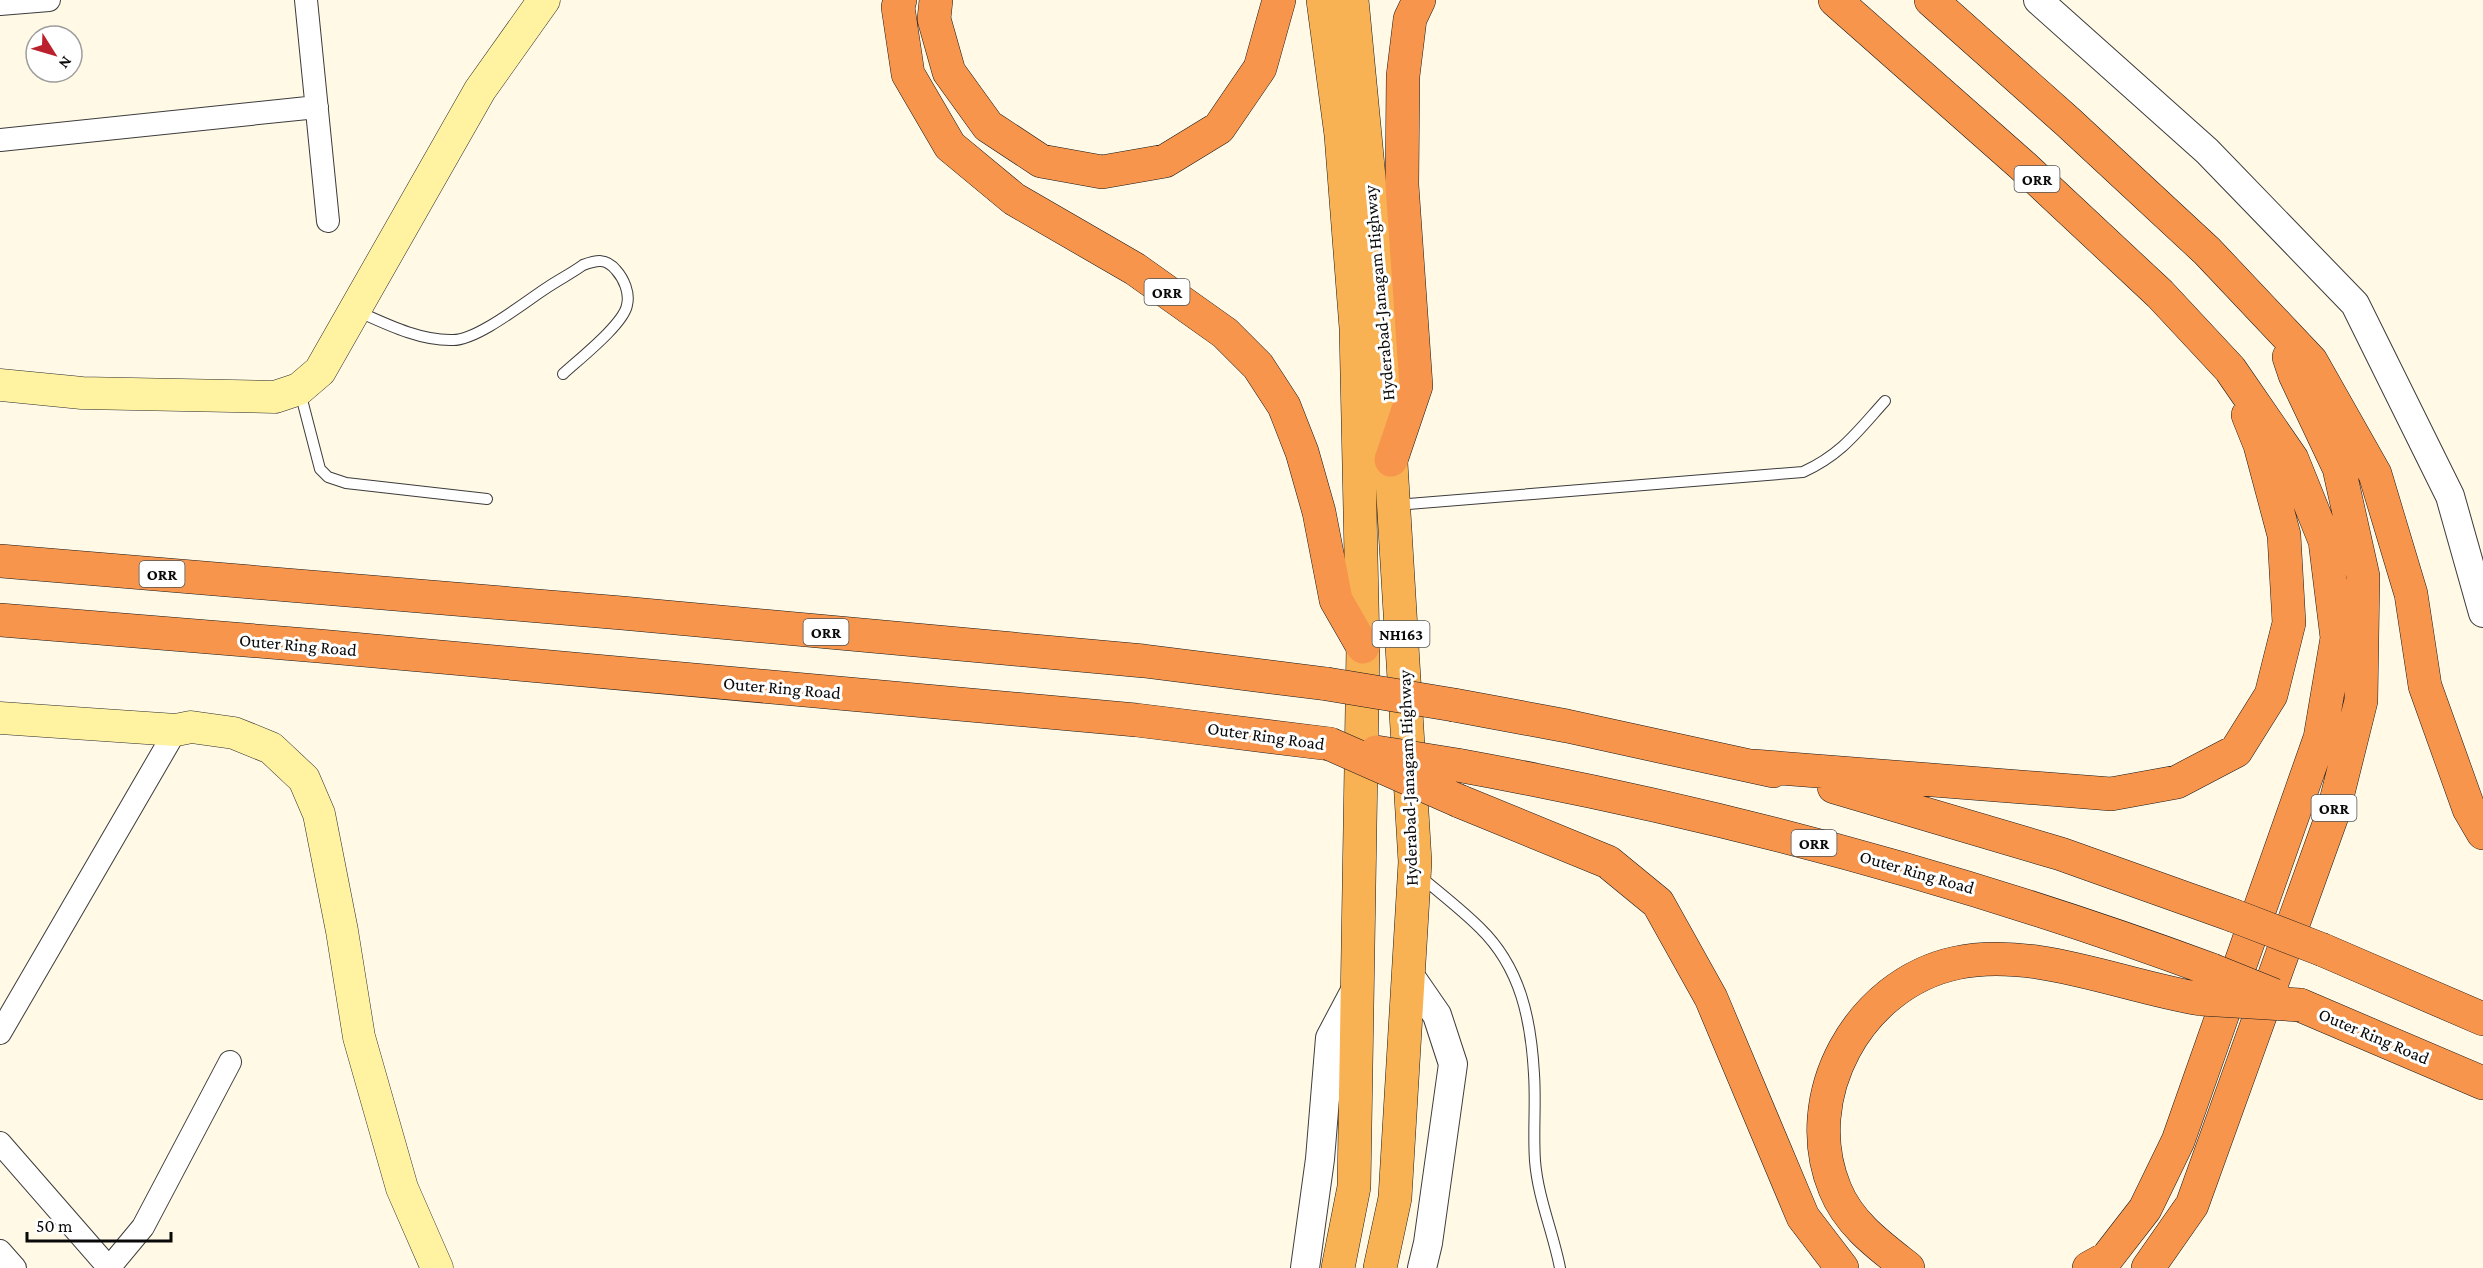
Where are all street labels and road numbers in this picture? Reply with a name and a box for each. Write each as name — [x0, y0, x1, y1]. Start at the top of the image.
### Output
road number: ORR — [2014, 166, 2060, 192]
street label: Hyderabad-Janagam Highway — [1360, 184, 1398, 402]
road number: ORR — [1144, 279, 1190, 305]
road number: ORR — [140, 561, 184, 587]
road number: ORR — [804, 619, 848, 645]
road number: NH163 — [1372, 621, 1430, 647]
street label: Outer Ring Road — [238, 630, 358, 660]
street label: Hyderabad-Janagam Highway — [1394, 669, 1422, 886]
street label: Outer Ring Road — [722, 673, 842, 703]
street label: Outer Ring Road — [1206, 718, 1326, 754]
road number: ORR — [2312, 795, 2356, 821]
road number: ORR — [1792, 830, 1836, 856]
street label: Outer Ring Road — [1858, 846, 1977, 898]
street label: Outer Ring Road — [2316, 1004, 2433, 1068]

